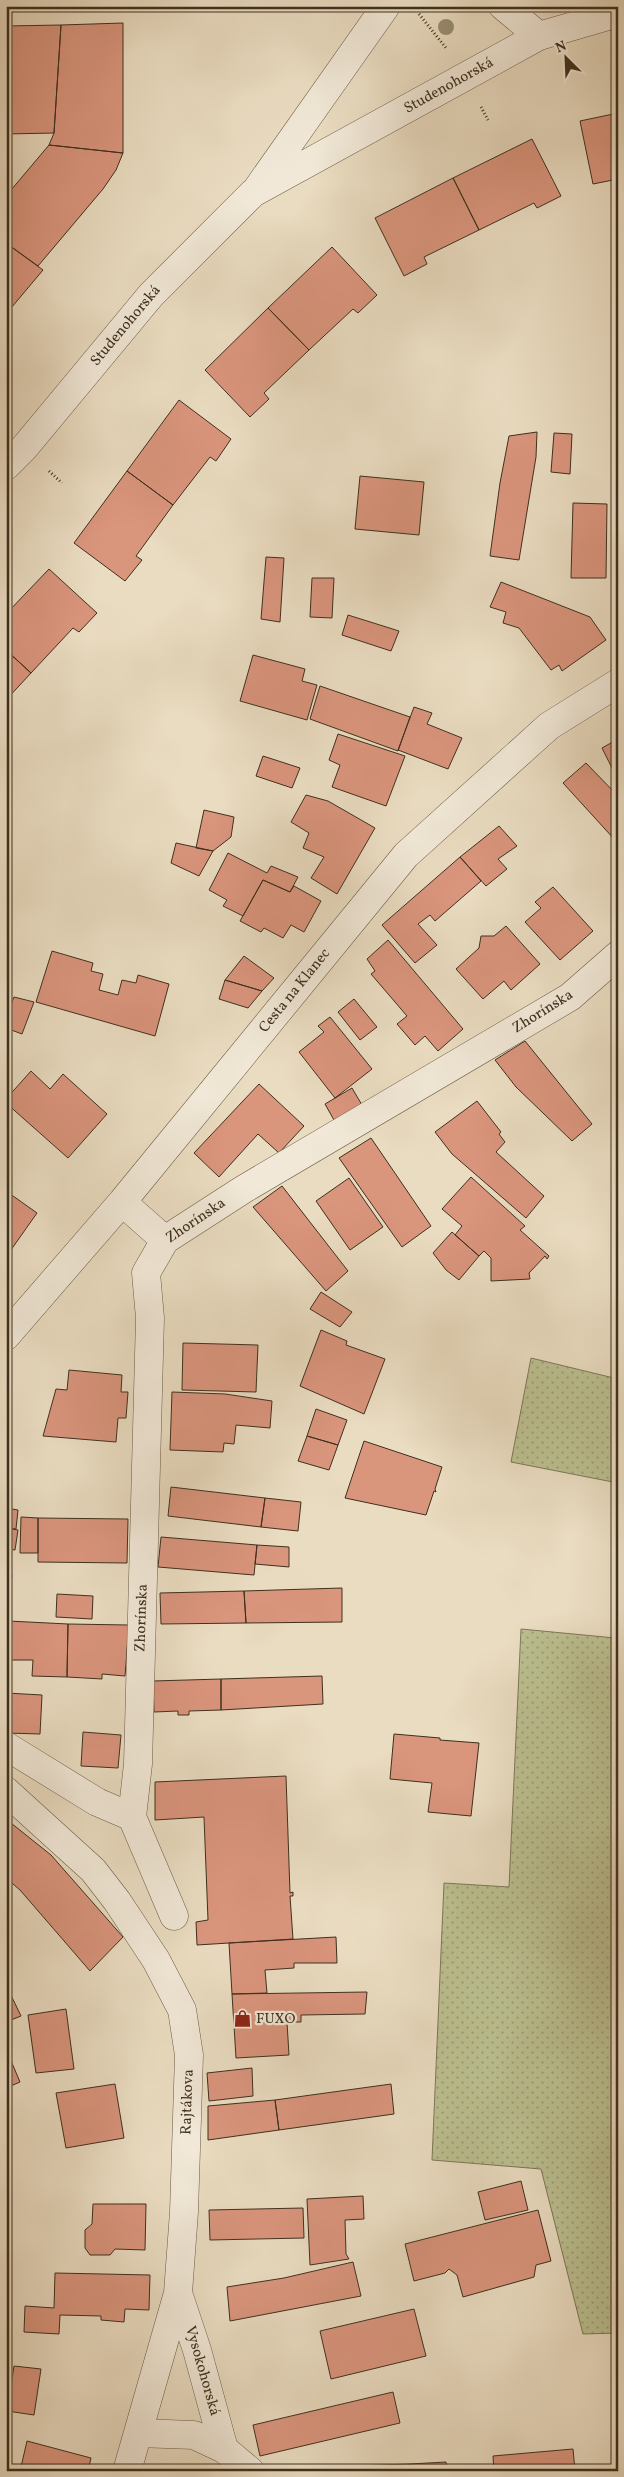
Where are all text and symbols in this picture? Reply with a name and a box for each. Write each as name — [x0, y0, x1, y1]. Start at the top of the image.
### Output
north arrow — [542, 32, 592, 82]
text: N — [553, 37, 570, 58]
street label: Studenohorská — [400, 53, 498, 119]
street label: Studenohorská — [86, 281, 166, 371]
street label: Cesta na Klanec — [254, 944, 336, 1038]
street label: Zhorínska — [509, 985, 577, 1039]
street label: Zhorínska — [162, 1193, 230, 1249]
street label: Zhorínska — [130, 1584, 154, 1652]
shop icon: FUXO — [232, 2009, 252, 2029]
place label: FUXO — [256, 2009, 296, 2030]
street label: Rajtákova — [176, 2069, 200, 2135]
street label: Vysokohorská — [179, 2324, 225, 2418]

